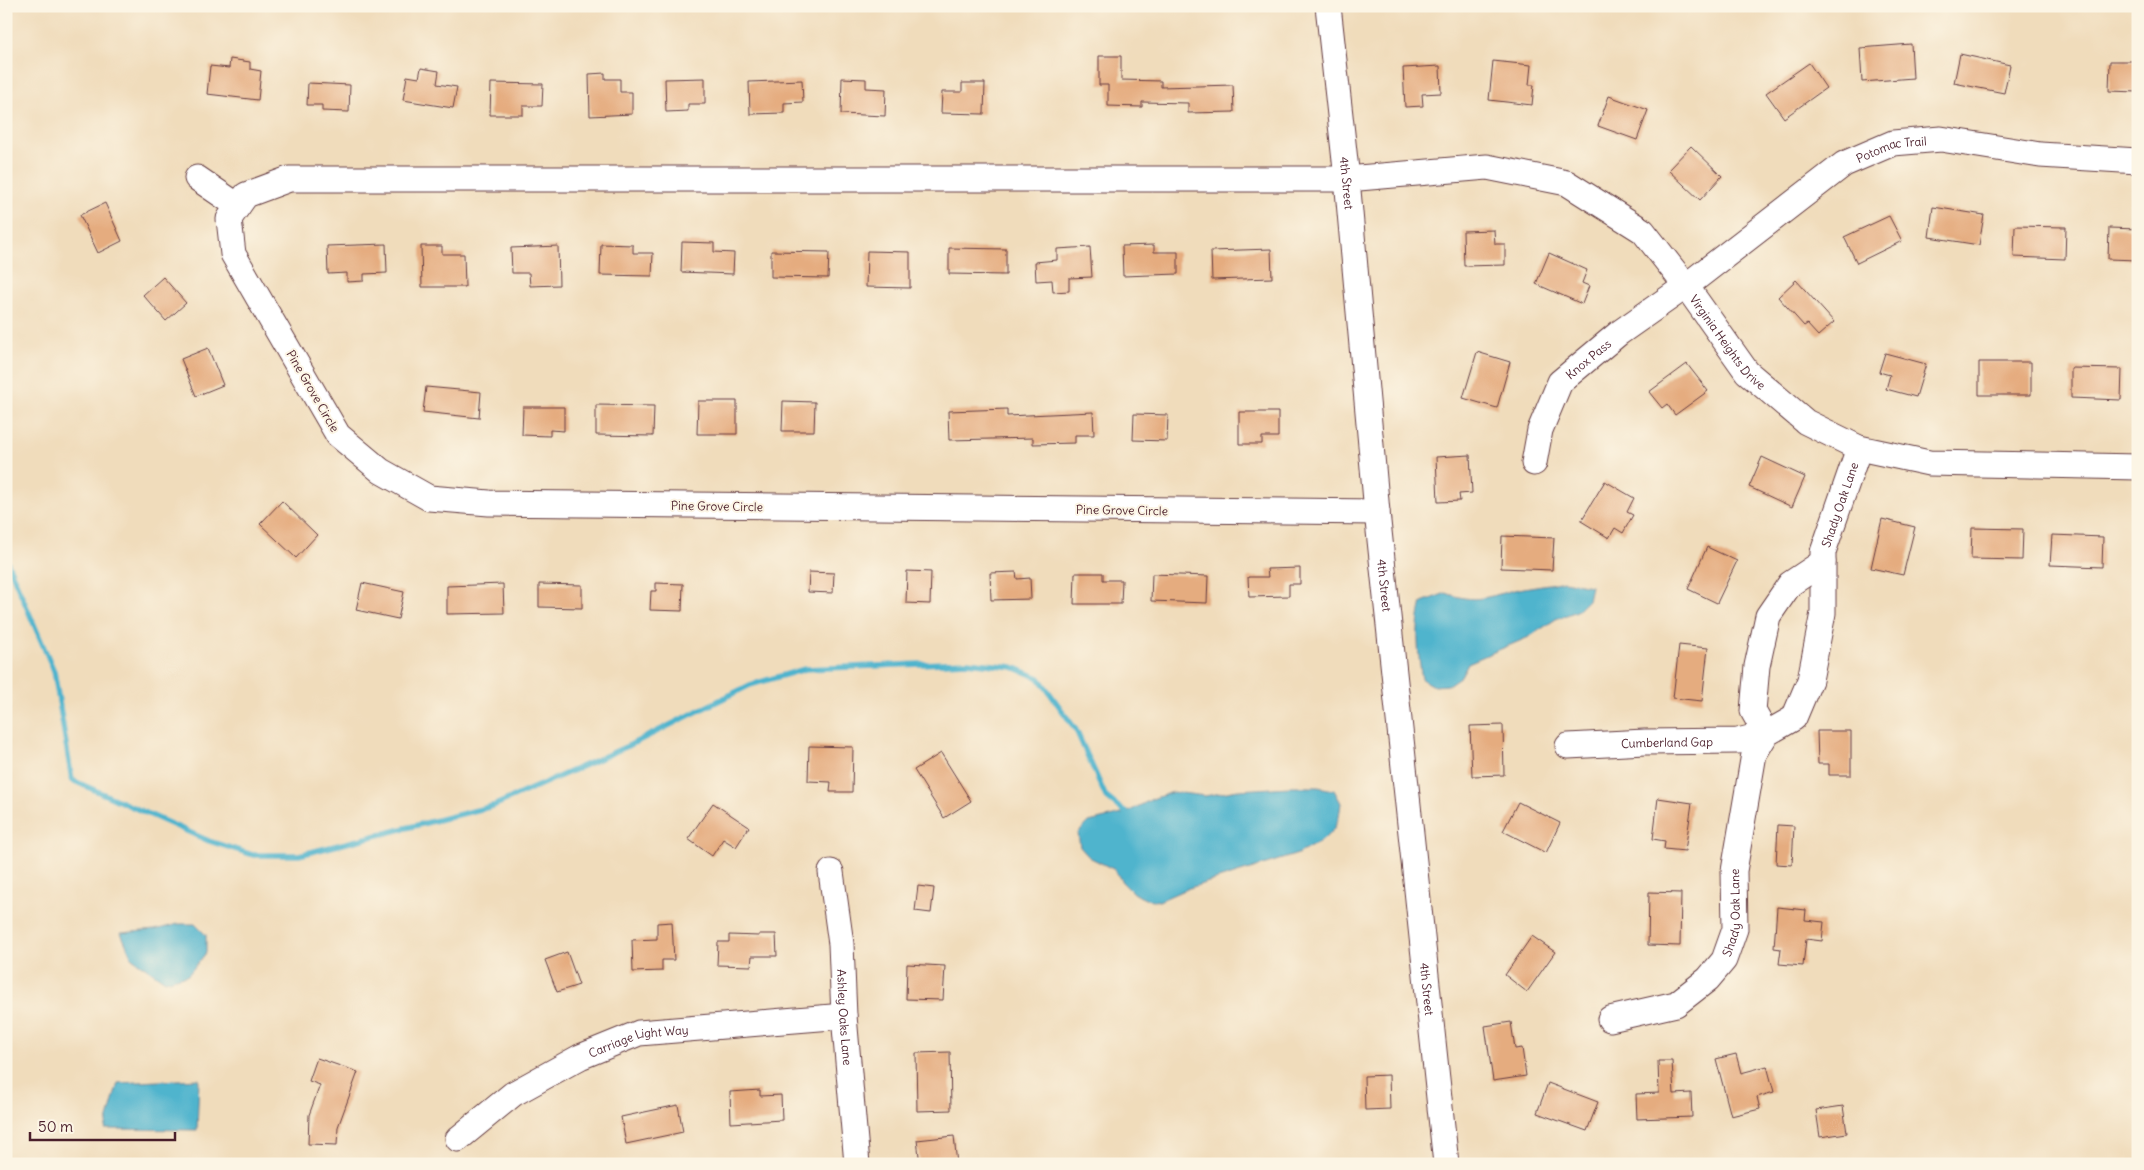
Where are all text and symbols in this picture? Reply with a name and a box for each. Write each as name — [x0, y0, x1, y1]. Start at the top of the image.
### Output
street label: Potomac Trail — [1854, 133, 1927, 166]
street label: 4th Street — [1337, 156, 1357, 210]
street label: Virginia Heights Drive — [1687, 292, 1769, 392]
street label: Knox Pass — [1562, 336, 1614, 382]
street label: Pine Grove Circle — [283, 347, 343, 435]
street label: Shady Oak Lane — [1818, 460, 1861, 549]
street label: Pine Grove Circle — [671, 498, 763, 514]
street label: Pine Grove Circle — [1076, 502, 1168, 518]
street label: 4th Street — [1375, 558, 1395, 612]
street label: Cumberland Gap — [1621, 734, 1713, 751]
street label: Shady Oak Lane — [1718, 868, 1743, 958]
street label: 4th Street — [1417, 962, 1438, 1016]
street label: Ashley Oaks Lane — [835, 969, 856, 1066]
street label: Carriage Light Way — [586, 1021, 689, 1060]
scale bar — [30, 1110, 175, 1142]
text: 50 m — [38, 1117, 73, 1136]

